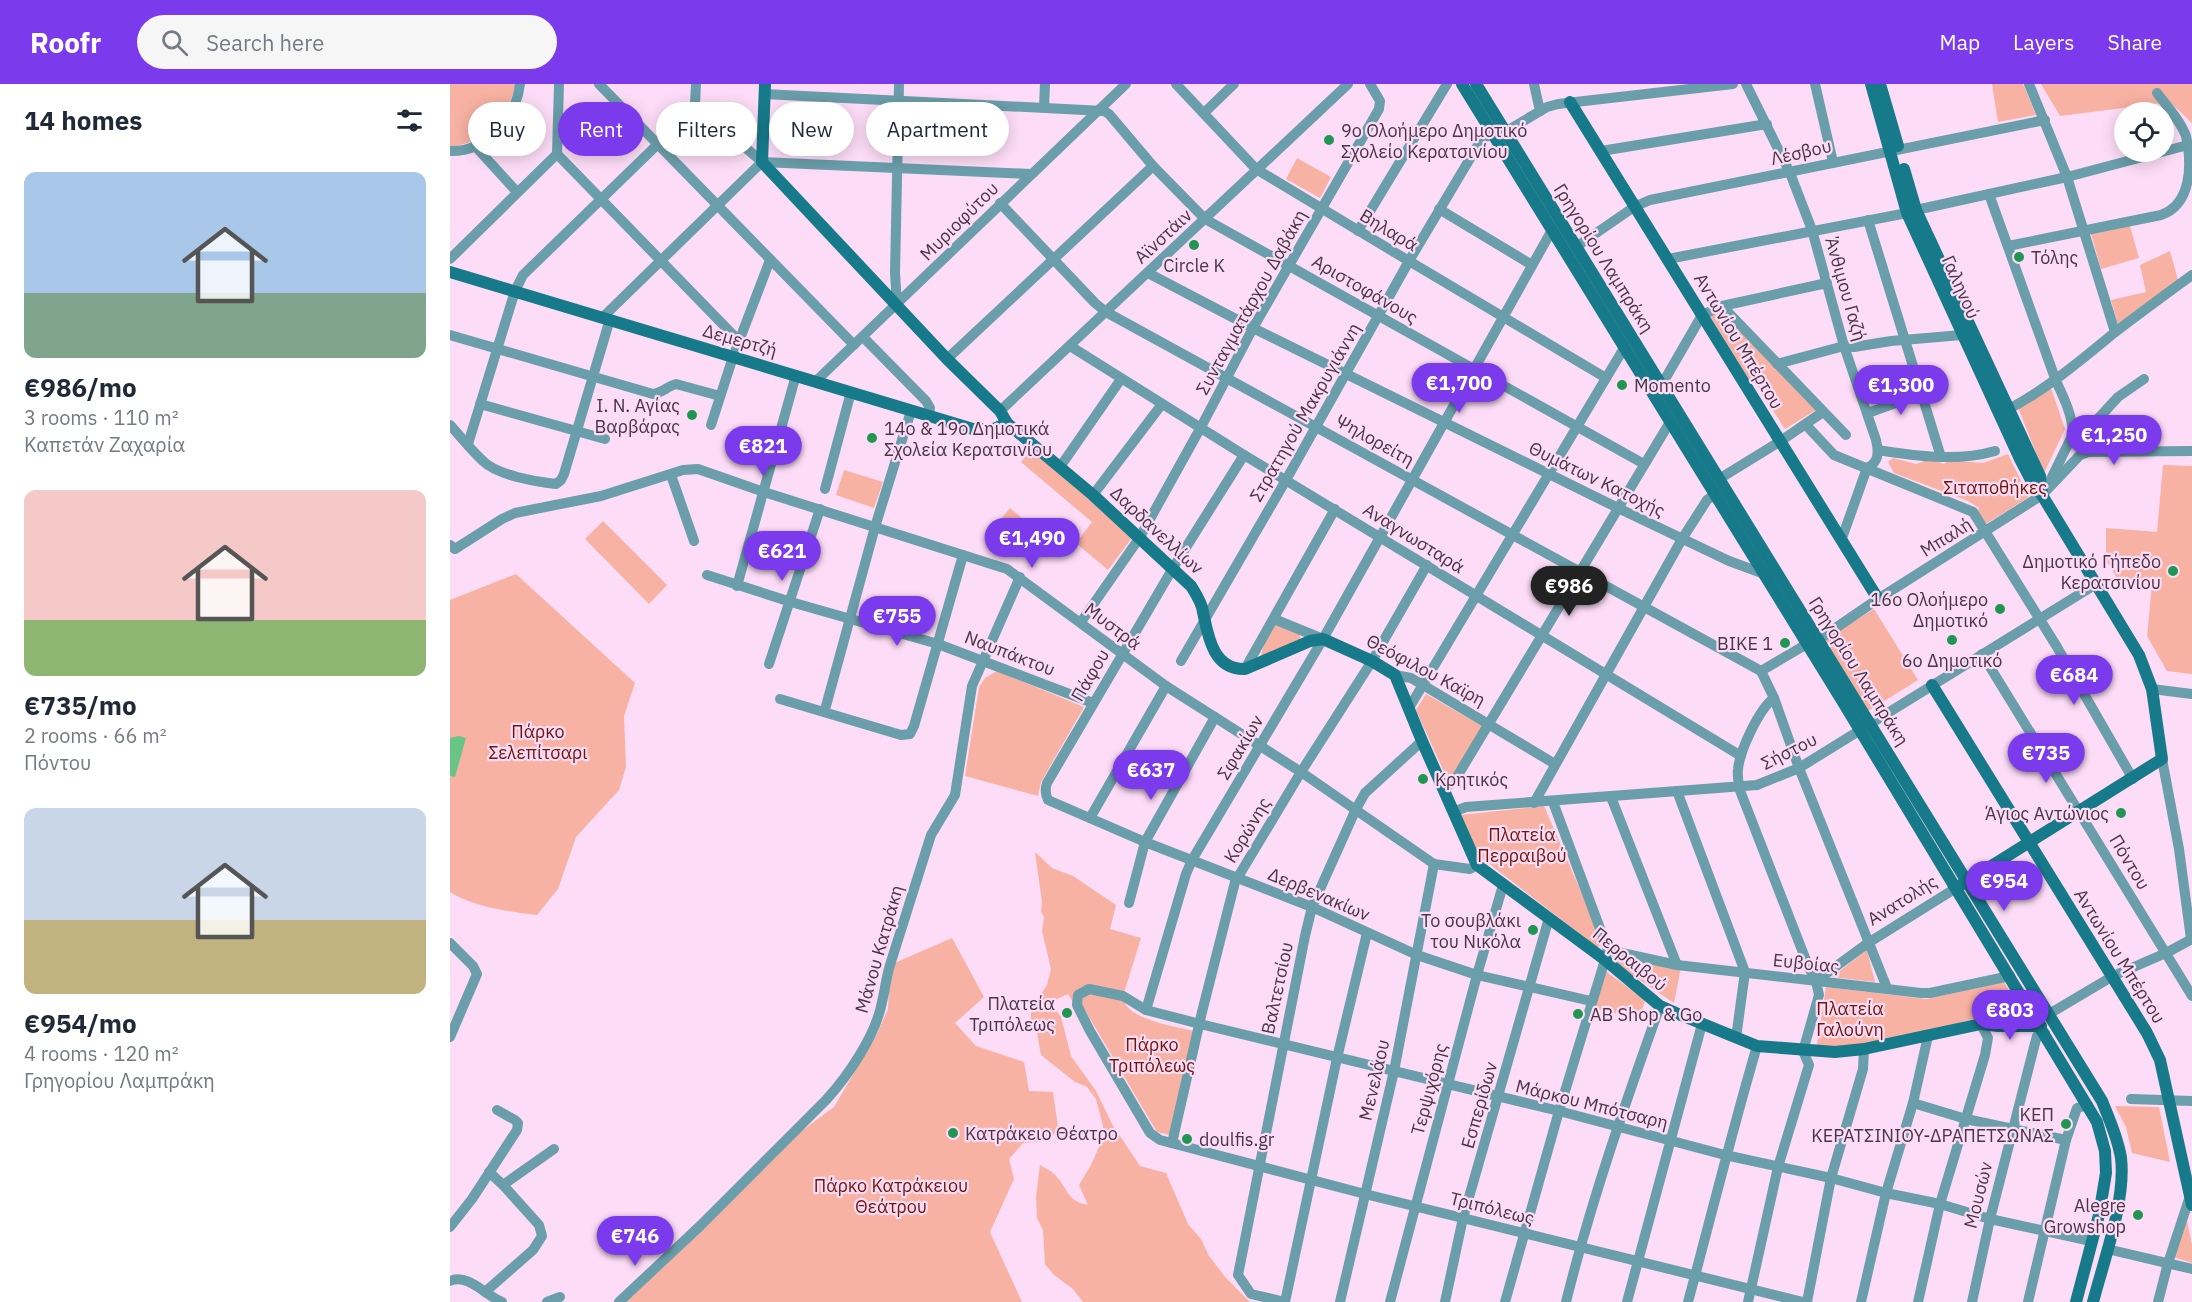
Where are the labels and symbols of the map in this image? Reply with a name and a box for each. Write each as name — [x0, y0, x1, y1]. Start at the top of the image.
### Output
place label: 9ο Ολοήμερο Δημοτικό Σχολείο Κερατσινίου — [1341, 119, 1527, 163]
marker: 9ο Ολοήμερο Δημοτικό Σχολείο Κερατσινίου — [1322, 133, 1336, 147]
street label: Λέσβου — [1768, 134, 1834, 170]
street label: Μυριοφύτου — [915, 177, 1003, 265]
street label: Γρηγορίου Λαμπράκη — [1549, 179, 1659, 337]
street label: Αϊνστάιν — [1129, 203, 1197, 269]
street label: Βηλαρά — [1356, 204, 1422, 256]
street label: Συνταγματάρχου Δαβάκη — [1190, 205, 1312, 399]
street label: Άνθιμου Γαζή — [1820, 234, 1872, 344]
marker: Circle K — [1187, 238, 1201, 252]
place label: Τόλης — [2031, 246, 2079, 269]
street label: Αριστοφάνους — [1308, 249, 1422, 329]
marker: Τόλης — [2012, 250, 2026, 264]
street label: Γαληνού — [1937, 252, 1985, 322]
place label: Circle K — [1163, 254, 1225, 277]
street label: Αντωνίου Μπέρτου — [1689, 269, 1789, 413]
street label: Δεμερτζή — [700, 318, 780, 362]
street label: Στρατηγού Μακρυγιάννη — [1244, 319, 1366, 505]
pin: €1,700 — [1410, 363, 1508, 414]
pin: €1,300 — [1852, 365, 1950, 416]
place label: Momento — [1634, 374, 1711, 397]
marker: Momento — [1615, 378, 1629, 392]
place label: Ι. Ν. Αγίας Βαρβάρας — [595, 394, 680, 438]
marker: Ι. Ν. Αγίας Βαρβάρας — [685, 408, 699, 422]
street label: Ψηλορείτη — [1332, 409, 1418, 471]
pin: €1,250 — [2065, 415, 2163, 466]
place label: 14ο & 19ο Δημοτικά Σχολεία Κερατσινίου — [884, 417, 1052, 461]
pin: €821 — [727, 426, 799, 477]
marker: 14ο & 19ο Δημοτικά Σχολεία Κερατσινίου — [865, 431, 879, 445]
street label: Θυμάτων Κατοχής — [1525, 436, 1669, 522]
park label: Σιταποθήκες — [1943, 476, 2047, 499]
street label: Δαρδανελλίων — [1106, 481, 1208, 579]
street label: Αναγνωσταρά — [1359, 498, 1469, 578]
street label: Μπαλή — [1916, 512, 1976, 562]
pin: €1,490 — [983, 518, 1081, 569]
pin: €621 — [746, 531, 818, 582]
place label: Δημοτικό Γήπεδο Κερατσινίου — [2022, 550, 2161, 594]
marker: Δημοτικό Γήπεδο Κερατσινίου — [2166, 564, 2180, 578]
pin: €986 — [1533, 566, 1605, 617]
place label: 16o Ολοήμερο Δημοτικό — [1871, 588, 1988, 632]
street label: Γρηγορίου Λαμπράκη — [1804, 592, 1914, 750]
pin: €755 — [861, 596, 933, 647]
street label: Μυστρά — [1080, 597, 1146, 655]
marker: 16o Ολοήμερο Δημοτικό — [1993, 602, 2007, 616]
street label: Ναυπάκτου — [961, 625, 1059, 681]
street label: Θεόφιλου Καϊρη — [1362, 629, 1490, 711]
place label: BIKE 1 — [1717, 632, 1773, 655]
marker: 6o Δημοτικό — [1945, 633, 1959, 647]
marker: BIKE 1 — [1778, 636, 1792, 650]
street label: Πάφου — [1066, 645, 1114, 705]
place label: 6o Δημοτικό — [1902, 649, 2002, 672]
pin: €684 — [2038, 655, 2110, 706]
street label: Σφακίων — [1212, 711, 1268, 783]
park label: Πάρκο Σελεπίτσαρι — [488, 720, 588, 764]
street label: Σήστου — [1757, 727, 1821, 775]
pin: €735 — [2010, 733, 2082, 784]
pin: €637 — [1115, 750, 1187, 801]
place label: Κρητικός — [1435, 768, 1508, 791]
marker: Κρητικός — [1416, 772, 1430, 786]
street label: Κορώνης — [1218, 793, 1276, 867]
place label: Άγιος Αντώνιος — [1985, 802, 2109, 825]
marker: Άγιος Αντώνιος — [2114, 806, 2128, 820]
park label: Πλατεία Περραιβού — [1477, 823, 1567, 867]
street label: Πόντου — [2105, 830, 2155, 894]
pin: €954 — [1968, 861, 2040, 912]
street label: Δερβενακίων — [1264, 862, 1374, 926]
street label: Ανατολής — [1863, 869, 1941, 930]
street label: Μάνου Κατράκη — [850, 882, 908, 1016]
street label: Αντωνίου Μπέρτου — [2069, 884, 2171, 1028]
place label: Το σουβλάκι του Νικόλα — [1421, 909, 1521, 953]
street label: Περραιβού — [1588, 922, 1672, 996]
marker: Το σουβλάκι του Νικόλα — [1526, 923, 1540, 937]
street label: Βαλτετσίου — [1256, 940, 1298, 1036]
street label: Ευβοίας — [1772, 948, 1841, 978]
pin: €803 — [1974, 990, 2046, 1041]
place label: Πλατεία Τριπόλεως — [969, 992, 1055, 1036]
park label: Πλατεία Γαλούνη — [1816, 997, 1884, 1041]
place label: AB Shop & Go — [1590, 1003, 1702, 1026]
marker: Πλατεία Τριπόλεως — [1060, 1006, 1074, 1020]
marker: AB Shop & Go — [1571, 1007, 1585, 1021]
park label: Πάρκο Τριπόλεως — [1109, 1033, 1195, 1077]
street label: Μενελάου — [1353, 1037, 1395, 1123]
street label: Τερψιχόρης — [1406, 1040, 1452, 1137]
street label: Εσπερίδων — [1456, 1059, 1502, 1151]
street label: Μάρκου Μπότσαρη — [1513, 1074, 1671, 1134]
place label: ΚΕΠ ΚΕΡΑΤΣΙΝΙΟΥ-ΔΡΑΠΕΤΣΩΝΑΣ — [1811, 1103, 2054, 1147]
marker: ΚΕΠ ΚΕΡΑΤΣΙΝΙΟΥ-ΔΡΑΠΕΤΣΩΝΑΣ — [2059, 1117, 2073, 1131]
place label: Κατράκειο Θέατρο — [965, 1122, 1118, 1145]
marker: Κατράκειο Θέατρο — [946, 1126, 960, 1140]
place label: doulfis.gr — [1199, 1128, 1275, 1151]
marker: doulfis.gr — [1180, 1132, 1194, 1146]
street label: Μουσών — [1959, 1159, 1997, 1231]
park label: Πάρκο Κατράκειου Θεάτρου — [814, 1174, 968, 1218]
street label: Τριπόλεως — [1448, 1186, 1537, 1230]
place label: Alegre Growshop — [2044, 1194, 2126, 1238]
marker: Alegre Growshop — [2131, 1208, 2145, 1222]
pin: €746 — [599, 1216, 671, 1267]

